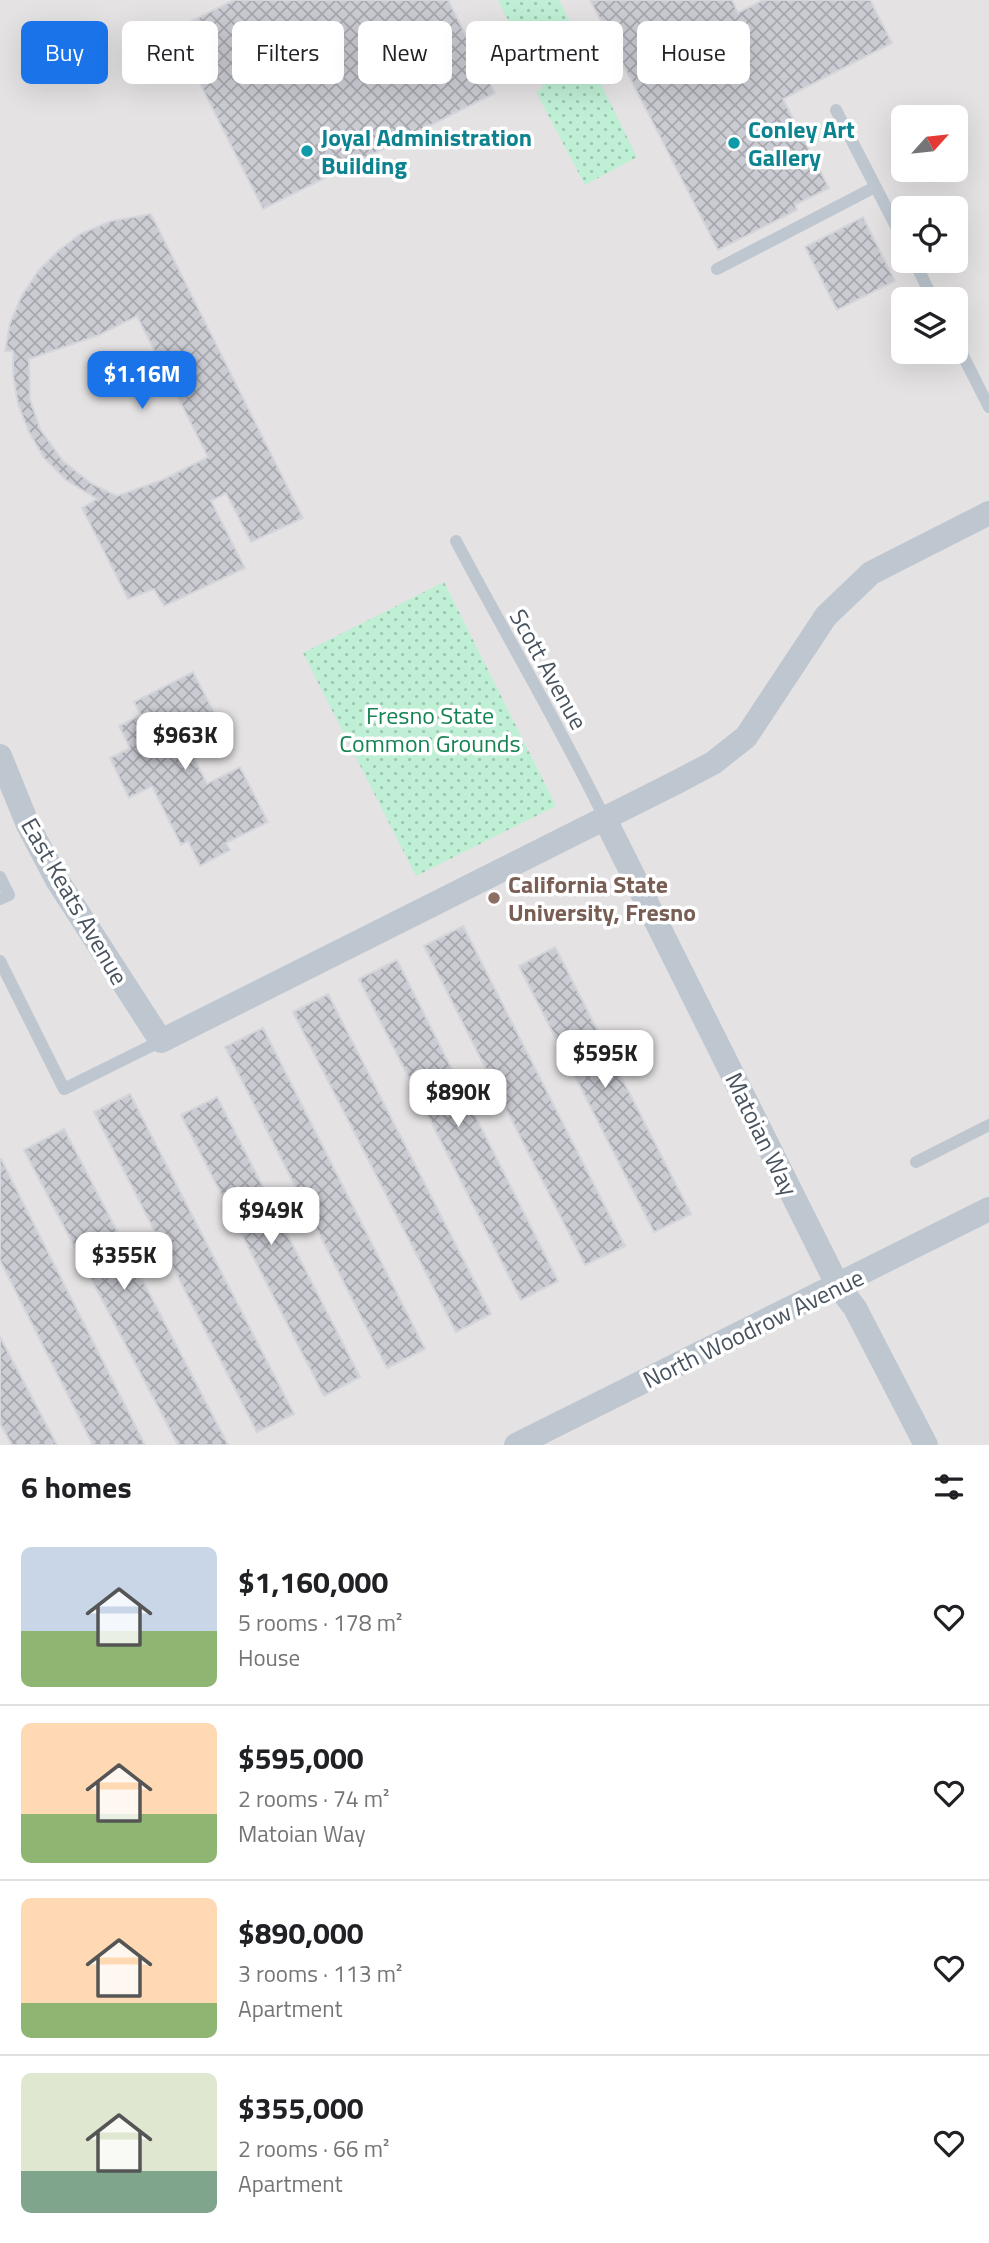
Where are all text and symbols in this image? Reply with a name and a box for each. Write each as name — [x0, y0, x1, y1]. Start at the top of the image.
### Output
chip: Buy — [21, 21, 108, 84]
chip: Rent — [122, 21, 218, 84]
chip: Filters — [232, 21, 344, 84]
chip: New — [358, 21, 452, 84]
chip: Apartment — [466, 21, 623, 84]
chip: House — [637, 21, 750, 84]
north arrow — [891, 105, 968, 182]
map controls — [891, 105, 968, 364]
place label: Conley Art Gallery — [748, 111, 855, 175]
place label: Joyal Administration Building — [321, 119, 532, 183]
marker: Conley Art Gallery — [726, 135, 742, 151]
marker: Joyal Administration Building — [299, 143, 315, 159]
button: locate — [891, 196, 968, 273]
button: layers — [891, 287, 968, 364]
pin: $1.16M — [85, 352, 199, 411]
text: $1.16M — [103, 356, 181, 391]
street label: Scott Avenue — [501, 602, 597, 736]
park label: Fresno State Common Grounds — [339, 697, 521, 761]
pin: $963K — [136, 712, 234, 772]
text: $963K — [152, 717, 218, 752]
street label: East Keats Avenue — [13, 811, 137, 991]
place label: California State University, Fresno — [508, 866, 696, 930]
marker: California State University, Fresno — [486, 890, 502, 906]
pin: $595K — [556, 1030, 654, 1090]
text: $595K — [572, 1035, 638, 1070]
street label: Matoian Way — [717, 1066, 808, 1202]
pin: $890K — [409, 1070, 507, 1129]
text: $890K — [425, 1074, 491, 1109]
pin: $949K — [222, 1188, 320, 1247]
text: $949K — [238, 1192, 304, 1227]
pin: $355K — [75, 1232, 173, 1292]
text: $355K — [91, 1237, 157, 1272]
street label: North Woodrow Avenue — [636, 1259, 870, 1397]
text: 6 homes — [21, 1464, 132, 1510]
icon: filters — [930, 1468, 968, 1506]
text: $1,160,000 — [238, 1559, 388, 1605]
icon: home — [77, 1575, 161, 1659]
icon: heart — [930, 1598, 968, 1636]
text: 5 rooms · 178 m² — [238, 1605, 402, 1640]
text: House — [238, 1640, 300, 1675]
text: $595,000 — [238, 1735, 364, 1781]
icon: home — [77, 1751, 161, 1835]
icon: heart — [930, 1774, 968, 1812]
text: 2 rooms · 74 m² — [238, 1781, 389, 1816]
text: Matoian Way — [238, 1816, 366, 1851]
text: $890,000 — [238, 1910, 364, 1956]
icon: home — [77, 1926, 161, 2010]
icon: heart — [930, 1949, 968, 1987]
text: 3 rooms · 113 m² — [238, 1956, 402, 1991]
text: Apartment — [238, 1991, 343, 2026]
text: $355,000 — [238, 2085, 364, 2131]
icon: home — [77, 2101, 161, 2185]
icon: heart — [930, 2124, 968, 2162]
text: 2 rooms · 66 m² — [238, 2131, 389, 2166]
text: Apartment — [238, 2166, 343, 2201]

